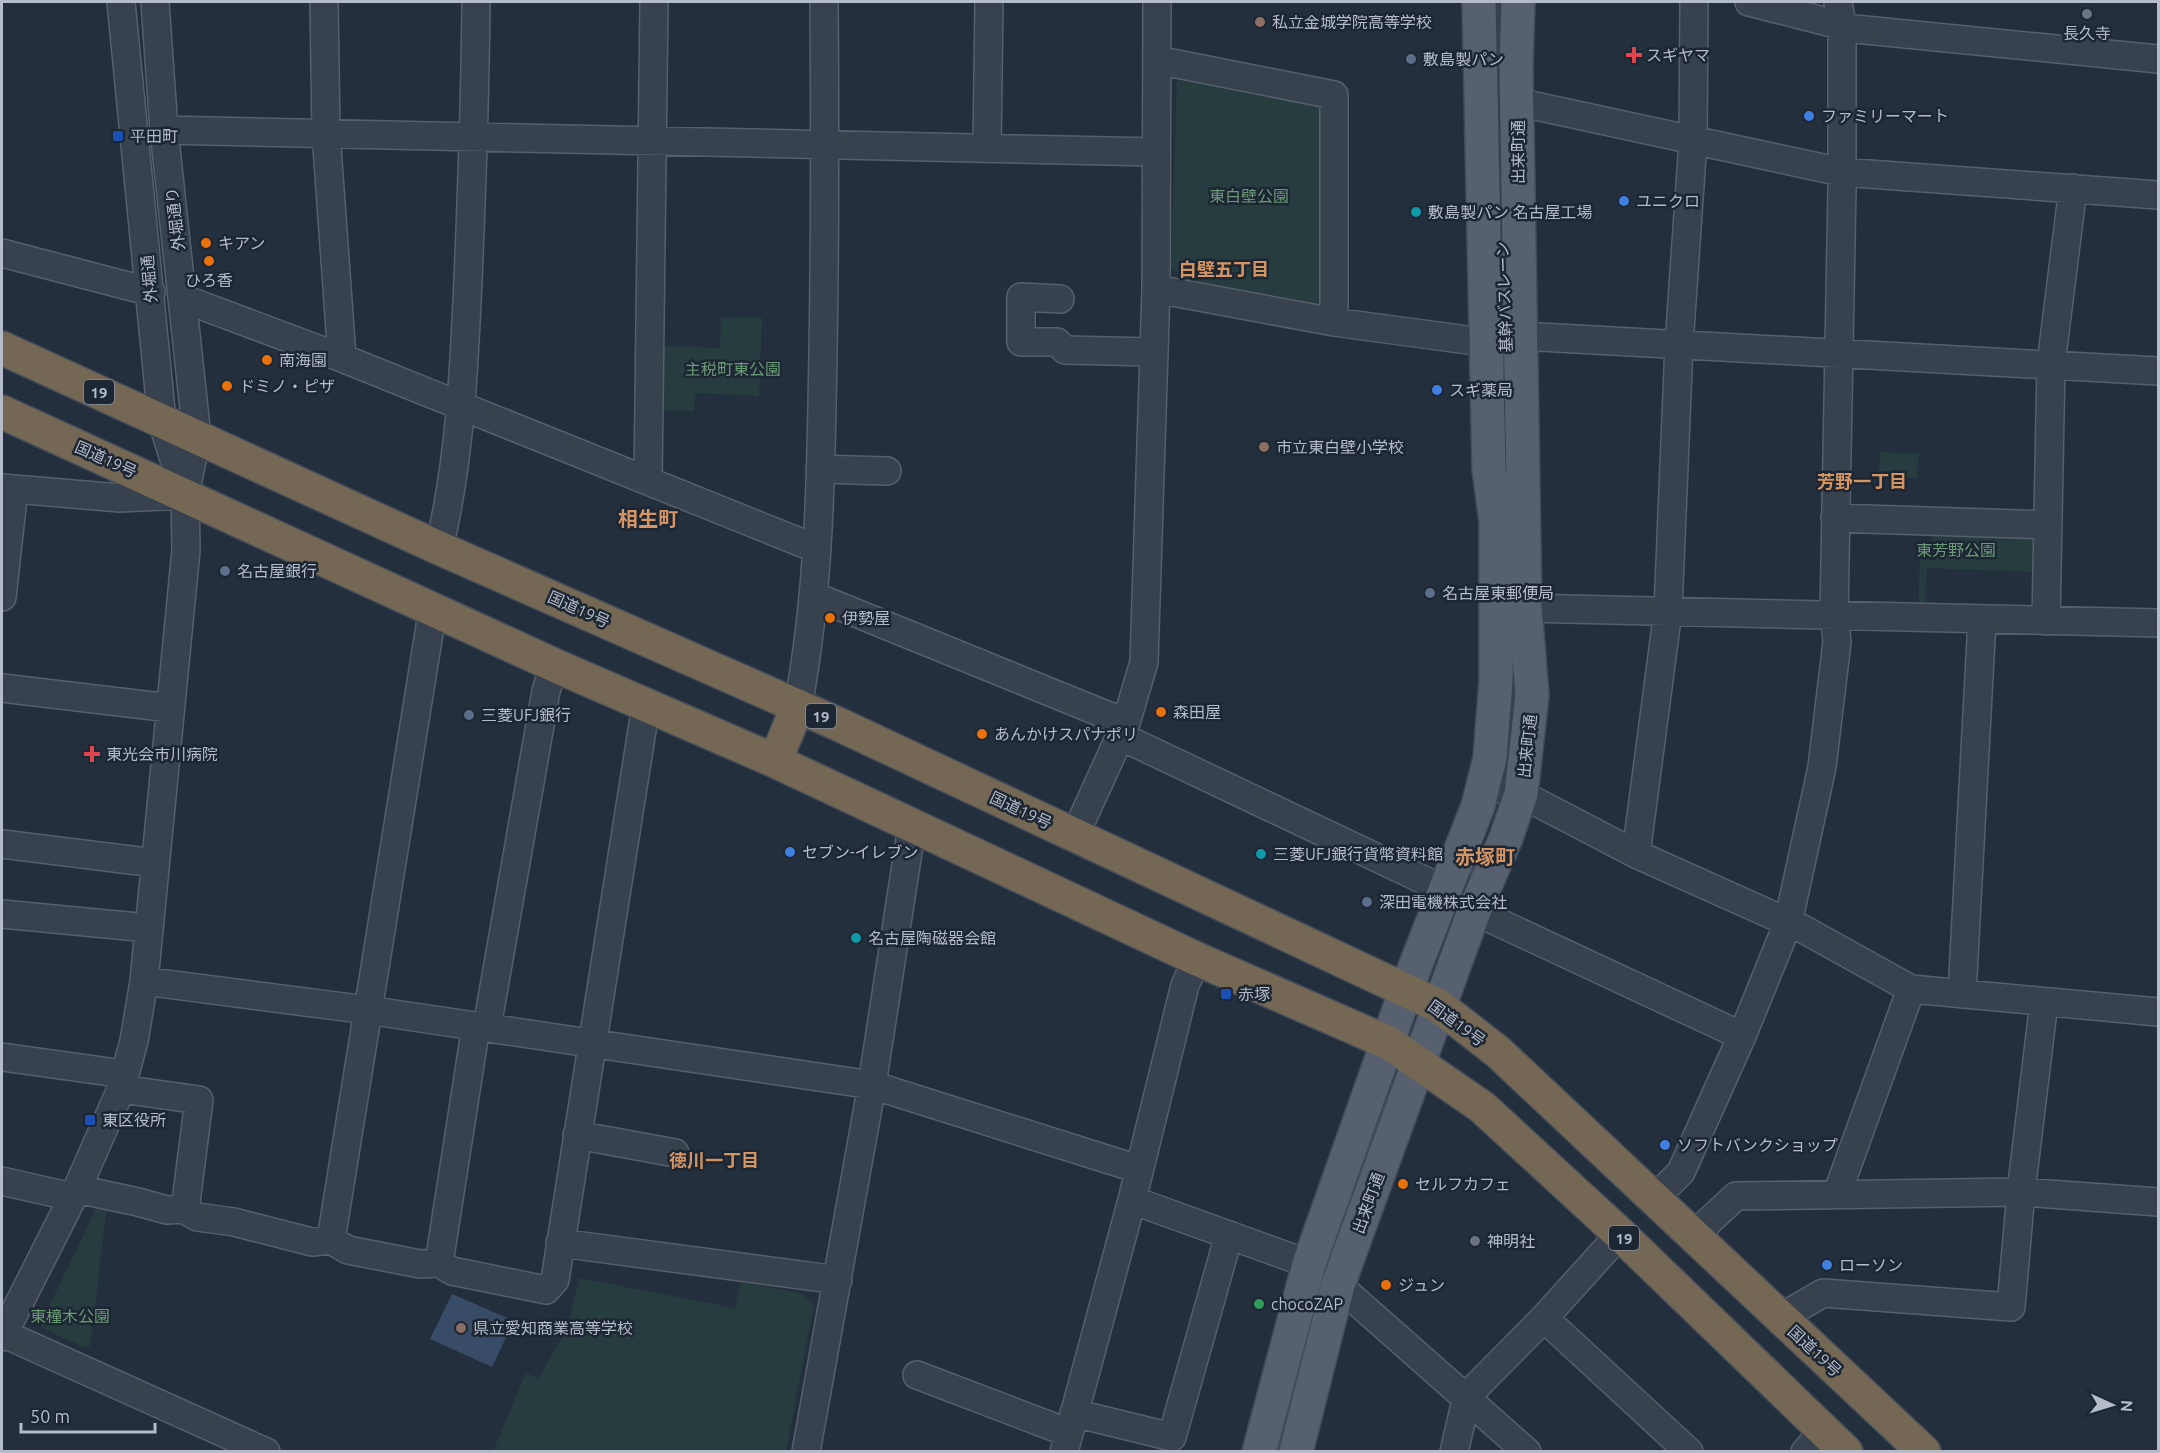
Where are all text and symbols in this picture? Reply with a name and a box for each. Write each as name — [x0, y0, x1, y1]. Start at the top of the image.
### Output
marker: 長久寺 — [2080, 7, 2094, 21]
place label: 私立金城学院高等学校 — [1272, 13, 1432, 31]
marker: 私立金城学院高等学校 — [1253, 15, 1267, 29]
place label: 長久寺 — [2063, 24, 2111, 42]
place label: スギヤマ — [1646, 46, 1710, 64]
marker: スギヤマ — [1627, 48, 1641, 62]
place label: 敷島製パン — [1423, 50, 1504, 68]
marker: 敷島製パン — [1404, 52, 1418, 66]
place label: ファミリーマート — [1821, 107, 1949, 125]
marker: ファミリーマート — [1802, 109, 1816, 123]
street label: 出来町通 — [1509, 120, 1527, 184]
place label: 平田町 — [130, 127, 178, 145]
marker: 平田町 — [111, 129, 125, 143]
street label: 外堀通り — [162, 186, 188, 252]
park label: 東白壁公園 — [1209, 187, 1289, 205]
place label: ユニクロ — [1636, 192, 1700, 210]
marker: ユニクロ — [1617, 194, 1631, 208]
place label: 敷島製パン 名古屋工場 — [1428, 203, 1592, 221]
marker: 敷島製パン 名古屋工場 — [1409, 205, 1423, 219]
place label: キアン — [218, 234, 265, 252]
marker: キアン — [199, 236, 213, 250]
street label: 基幹バスレーン — [1493, 241, 1515, 353]
street label: 外堀通 — [138, 254, 160, 304]
marker: ひろ香 — [202, 254, 216, 268]
district label: 白壁五丁目 — [1179, 259, 1269, 279]
place label: ひろ香 — [185, 271, 233, 289]
place label: 南海園 — [279, 351, 327, 369]
marker: 南海園 — [260, 353, 274, 367]
park label: 主税町東公園 — [685, 360, 781, 378]
place label: ドミノ・ピザ — [239, 377, 335, 395]
marker: ドミノ・ピザ — [220, 379, 234, 393]
road number: 19 — [84, 380, 114, 404]
place label: スギ薬局 — [1449, 381, 1513, 399]
marker: スギ薬局 — [1430, 383, 1444, 397]
street label: 国道19号 — [72, 437, 140, 481]
place label: 市立東白壁小学校 — [1276, 438, 1404, 456]
marker: 市立東白壁小学校 — [1257, 440, 1271, 454]
district label: 芳野一丁目 — [1817, 471, 1907, 491]
district label: 相生町 — [618, 507, 678, 530]
park label: 東芳野公園 — [1916, 541, 1996, 559]
place label: 名古屋銀行 — [237, 562, 317, 580]
marker: 名古屋銀行 — [218, 564, 232, 578]
place label: 名古屋東郵便局 — [1442, 584, 1554, 602]
marker: 名古屋東郵便局 — [1423, 586, 1437, 600]
street label: 国道19号 — [545, 587, 613, 631]
place label: 伊勢屋 — [842, 609, 890, 627]
marker: 伊勢屋 — [823, 611, 837, 625]
place label: 森田屋 — [1173, 703, 1221, 721]
road number: 19 — [806, 704, 836, 728]
marker: 森田屋 — [1154, 705, 1168, 719]
place label: 三菱UFJ銀行 — [481, 706, 571, 724]
marker: 三菱UFJ銀行 — [462, 708, 476, 722]
street label: 出来町通 — [1515, 713, 1539, 779]
place label: あんかけスパナポリ — [994, 725, 1138, 743]
marker: あんかけスパナポリ — [975, 727, 989, 741]
marker: 東光会市川病院 — [83, 745, 101, 763]
place label: 東光会市川病院 — [106, 745, 218, 763]
street label: 国道19号 — [987, 788, 1055, 832]
place label: セブン-イレブン — [802, 843, 919, 861]
marker: セブン-イレブン — [783, 845, 797, 859]
place label: 三菱UFJ銀行貨幣資料館 — [1273, 845, 1443, 863]
district label: 赤塚町 — [1455, 845, 1515, 868]
marker: 三菱UFJ銀行貨幣資料館 — [1254, 847, 1268, 861]
place label: 深田電機株式会社 — [1379, 893, 1507, 911]
marker: 深田電機株式会社 — [1360, 895, 1374, 909]
place label: 名古屋陶磁器会館 — [868, 929, 996, 947]
marker: 名古屋陶磁器会館 — [849, 931, 863, 945]
place label: 赤塚 — [1238, 985, 1270, 1003]
marker: 赤塚 — [1219, 987, 1233, 1001]
street label: 国道19号 — [1425, 996, 1489, 1050]
place label: 東区役所 — [102, 1111, 166, 1129]
marker: 東区役所 — [83, 1113, 97, 1127]
place label: ソフトバンクショップ — [1677, 1136, 1838, 1154]
marker: ソフトバンクショップ — [1658, 1138, 1672, 1152]
district label: 徳川一丁目 — [669, 1150, 759, 1170]
street label: 出来町通 — [1349, 1170, 1387, 1236]
place label: セルフカフェ — [1415, 1175, 1511, 1193]
marker: セルフカフェ — [1396, 1177, 1410, 1191]
road number: 19 — [1609, 1226, 1639, 1250]
place label: 神明社 — [1487, 1232, 1535, 1250]
marker: 神明社 — [1468, 1234, 1482, 1248]
place label: ローソン — [1839, 1256, 1903, 1274]
marker: ローソン — [1820, 1258, 1834, 1272]
place label: ジュン — [1398, 1276, 1445, 1294]
marker: ジュン — [1379, 1278, 1393, 1292]
place label: chocoZAP — [1271, 1295, 1343, 1313]
marker: chocoZAP — [1252, 1297, 1266, 1311]
park label: 東橦木公園 — [30, 1307, 110, 1325]
place label: 県立愛知商業高等学校 — [473, 1319, 633, 1337]
marker: 県立愛知商業高等学校 — [454, 1321, 468, 1335]
street label: 国道19号 — [1785, 1322, 1845, 1380]
north arrow — [2082, 1375, 2142, 1435]
scale bar — [21, 1396, 154, 1434]
text: N — [2118, 1399, 2136, 1413]
text: 50 m — [30, 1406, 70, 1426]

